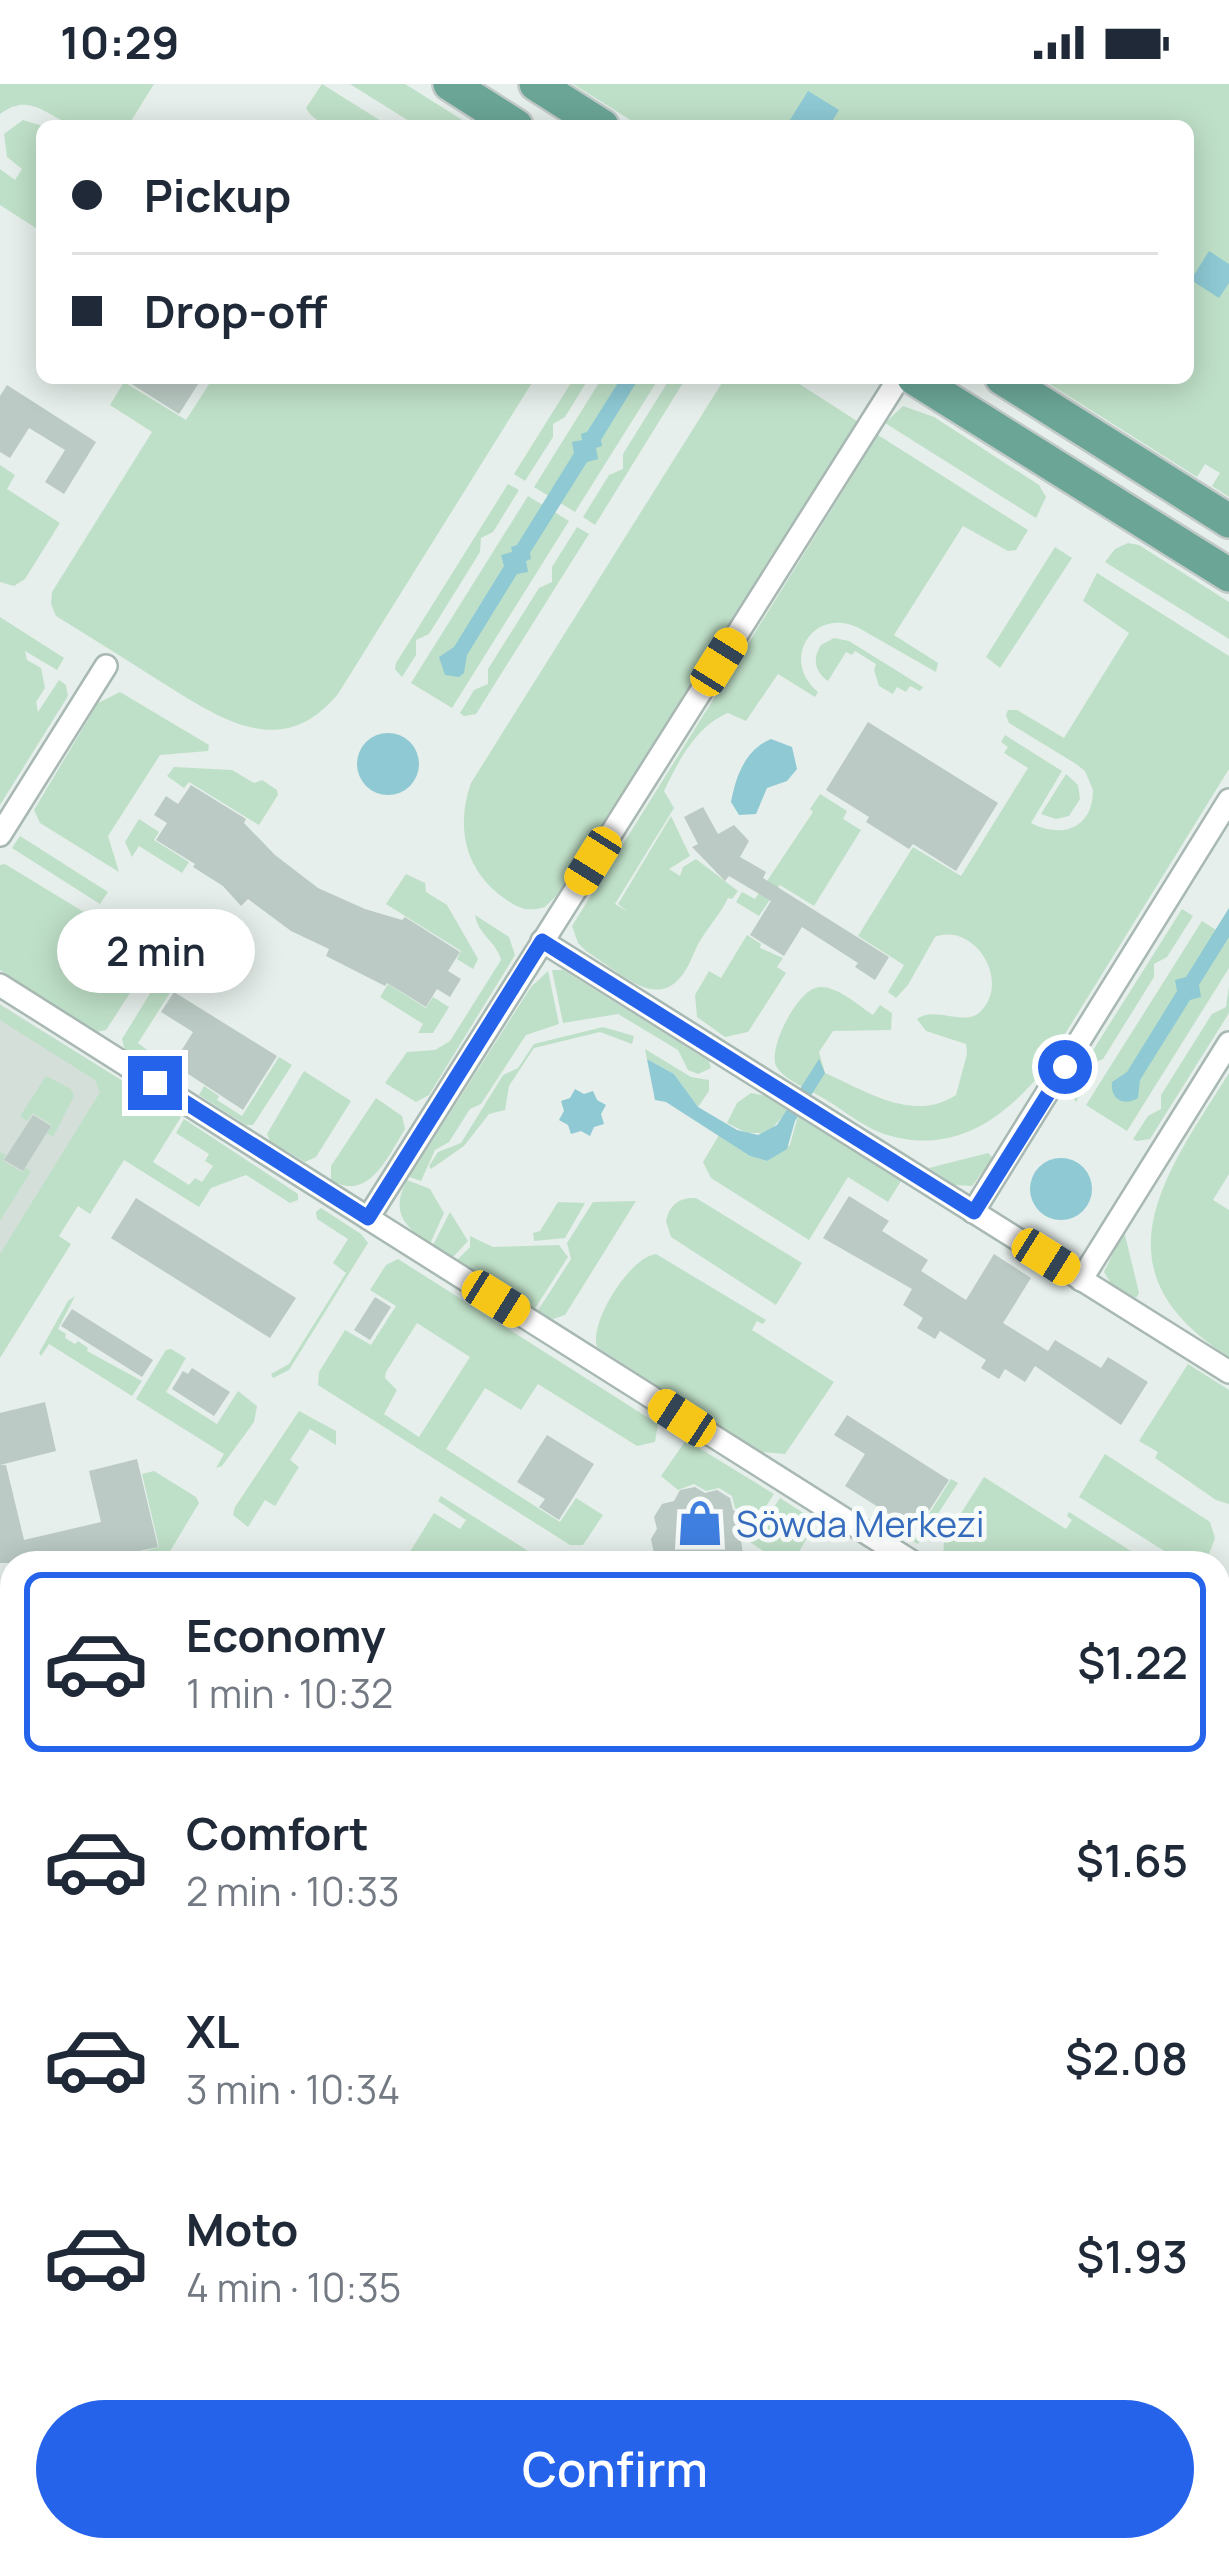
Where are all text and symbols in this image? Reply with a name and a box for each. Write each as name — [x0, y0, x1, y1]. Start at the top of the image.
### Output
text: 10:29 — [60, 11, 180, 73]
text: Pickup — [144, 164, 291, 226]
text: Drop-off — [144, 280, 327, 342]
car — [685, 622, 753, 702]
car — [559, 821, 627, 901]
callout: 2 min — [56, 909, 254, 993]
text: 2 min — [106, 924, 206, 978]
route start — [1038, 1040, 1092, 1094]
route end — [128, 1056, 182, 1110]
car — [1006, 1223, 1086, 1291]
car — [456, 1265, 536, 1333]
car — [642, 1383, 722, 1453]
shop icon: Söwda Merkezi — [675, 1498, 725, 1548]
place label: Söwda Merkezi — [736, 1499, 985, 1548]
text: Economy — [186, 1604, 386, 1666]
icon: car — [42, 1608, 150, 1716]
text: $1.22 — [1077, 1631, 1188, 1693]
text: 1 min · 10:32 — [186, 1666, 393, 1720]
text: Comfort — [186, 1802, 369, 1864]
icon: car — [42, 1806, 150, 1914]
text: $1.65 — [1076, 1829, 1188, 1891]
text: 2 min · 10:33 — [186, 1864, 400, 1918]
text: XL — [186, 2000, 240, 2062]
icon: car — [42, 2004, 150, 2112]
text: $2.08 — [1065, 2027, 1188, 2089]
text: 3 min · 10:34 — [186, 2062, 400, 2116]
text: Moto — [186, 2198, 298, 2260]
icon: car — [42, 2202, 150, 2310]
text: $1.93 — [1077, 2225, 1188, 2287]
text: 4 min · 10:35 — [186, 2260, 401, 2314]
button: Confirm — [36, 2400, 1194, 2538]

